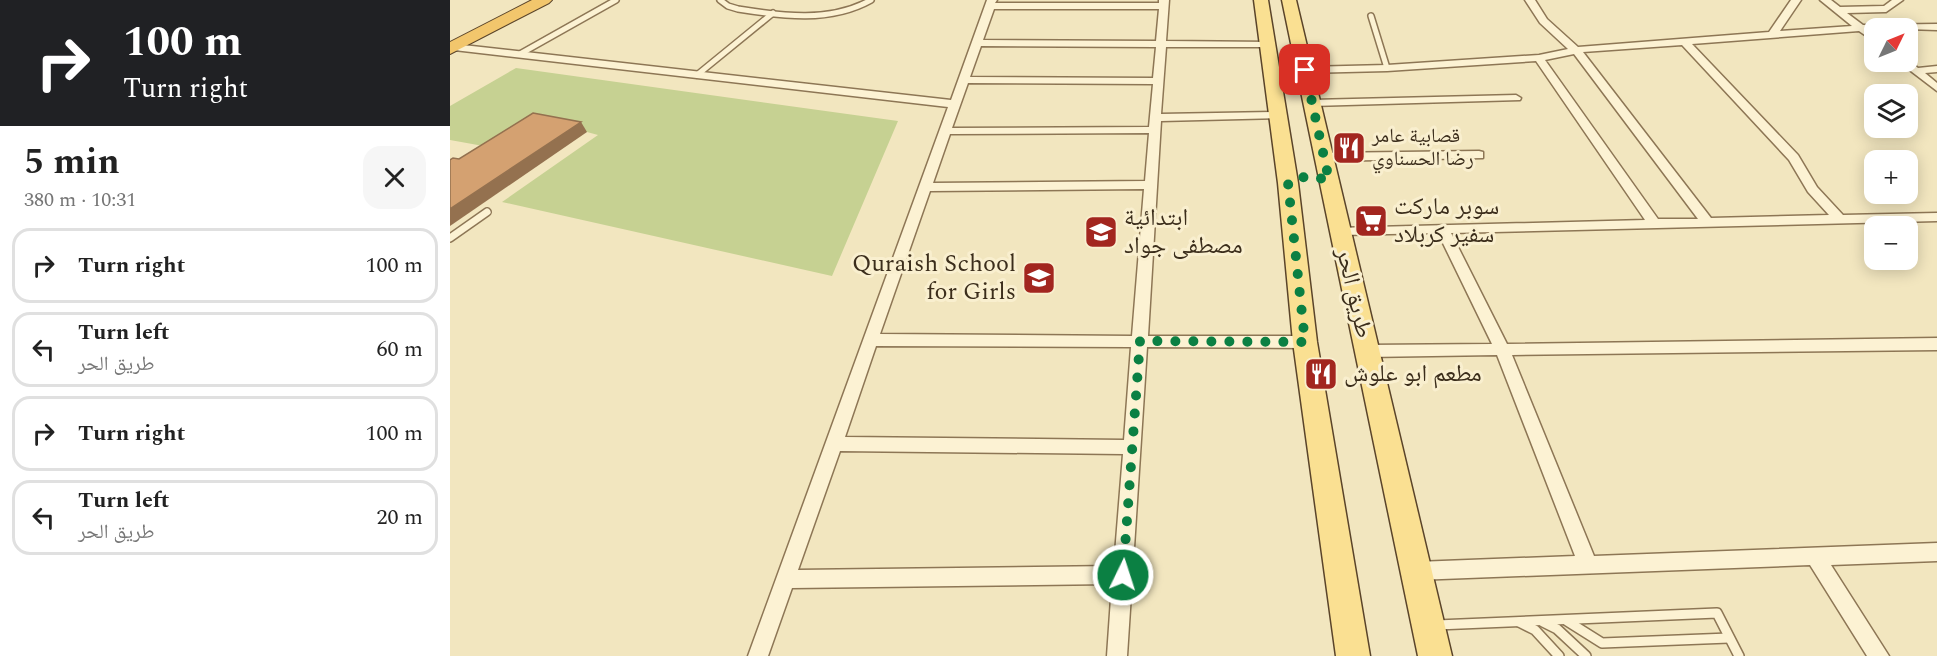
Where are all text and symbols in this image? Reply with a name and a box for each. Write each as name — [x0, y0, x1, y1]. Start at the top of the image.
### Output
text: 100 m — [123, 11, 242, 74]
north arrow — [1864, 18, 1918, 72]
map controls — [1864, 18, 1918, 270]
icon: right — [24, 24, 102, 102]
pin — [1279, 44, 1330, 95]
icon: arrive — [1288, 53, 1321, 86]
text: Turn right — [123, 68, 248, 110]
button: layers — [1864, 84, 1918, 138]
place label: قصابية عامر رضا الحسناوي — [1371, 121, 1474, 174]
restaurant icon: قصابية عامر رضا الحسناوي — [1331, 130, 1367, 166]
text: 5 min — [24, 135, 120, 190]
button: close — [363, 146, 426, 209]
button: + — [1864, 150, 1918, 204]
text: 380 m · 10:31 — [24, 185, 136, 215]
place label: سوبر ماركت سفير كربلاد — [1394, 189, 1499, 253]
place label: ابتدائية مصطفى جواد — [1124, 200, 1243, 264]
supermarket icon: سوبر ماركت سفير كربلاد — [1353, 203, 1389, 239]
school or university icon: ابتدائية مصطفى جواد — [1083, 214, 1119, 250]
button: − — [1864, 216, 1918, 270]
street label: طريق الحر — [1326, 243, 1382, 342]
place label: Quraish School for Girls — [852, 246, 1016, 310]
icon: right — [27, 249, 60, 282]
text: Turn right — [78, 249, 185, 282]
text: 100 m — [366, 249, 423, 282]
school or university icon: Quraish School for Girls — [1021, 260, 1057, 296]
text: Turn left — [78, 316, 170, 349]
icon: left — [27, 333, 60, 366]
text: 60 m — [377, 333, 423, 366]
text: طريق الحر — [78, 349, 154, 379]
restaurant icon: مطعم ابو علوش — [1303, 356, 1339, 392]
place label: مطعم ابو علوش — [1344, 356, 1482, 392]
icon: right — [27, 417, 60, 450]
text: Turn right — [78, 417, 185, 450]
text: 100 m — [366, 417, 423, 450]
text: Turn left — [78, 484, 170, 517]
icon: left — [27, 501, 60, 534]
text: 20 m — [377, 501, 423, 534]
text: طريق الحر — [78, 517, 154, 547]
position arrow — [1091, 543, 1155, 607]

